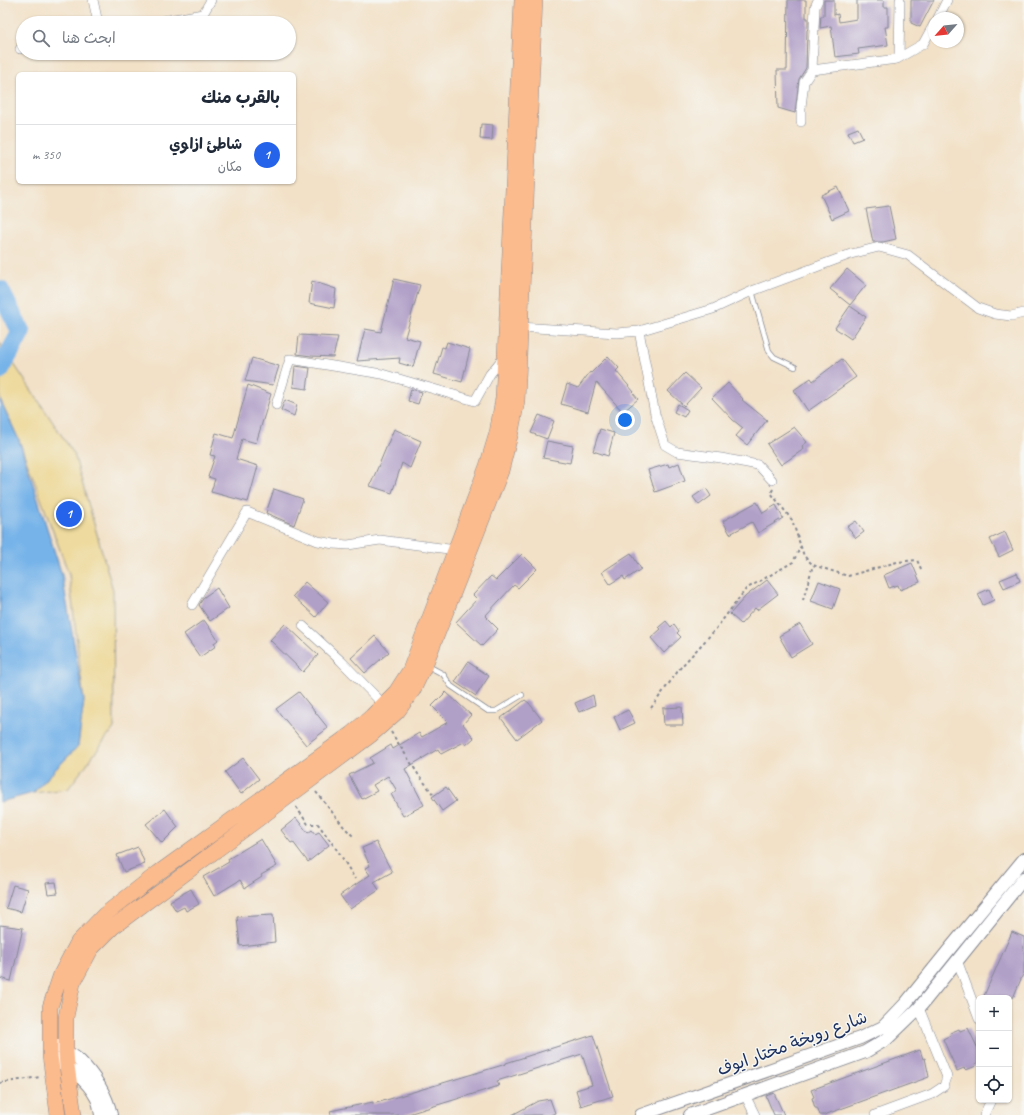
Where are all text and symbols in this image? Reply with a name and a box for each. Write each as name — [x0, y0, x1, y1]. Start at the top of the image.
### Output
north arrow — [928, 12, 964, 48]
search box — [16, 16, 296, 60]
icon: search — [30, 27, 52, 49]
text: ابحث هنا — [62, 29, 116, 48]
text: بالقرب منك — [201, 87, 280, 108]
text: شاطئ ازاوي — [169, 135, 242, 154]
text: 350 m — [32, 147, 60, 163]
text: 1 — [264, 147, 270, 163]
text: مكان — [218, 159, 242, 175]
your location — [615, 410, 635, 430]
pin: 1 — [56, 499, 82, 529]
map controls — [976, 995, 1012, 1103]
button: + — [976, 995, 1012, 1031]
street label: شارع روبخة مختار ايوف — [714, 1007, 870, 1081]
button: − — [976, 1031, 1012, 1067]
button: locate — [976, 1067, 1012, 1103]

